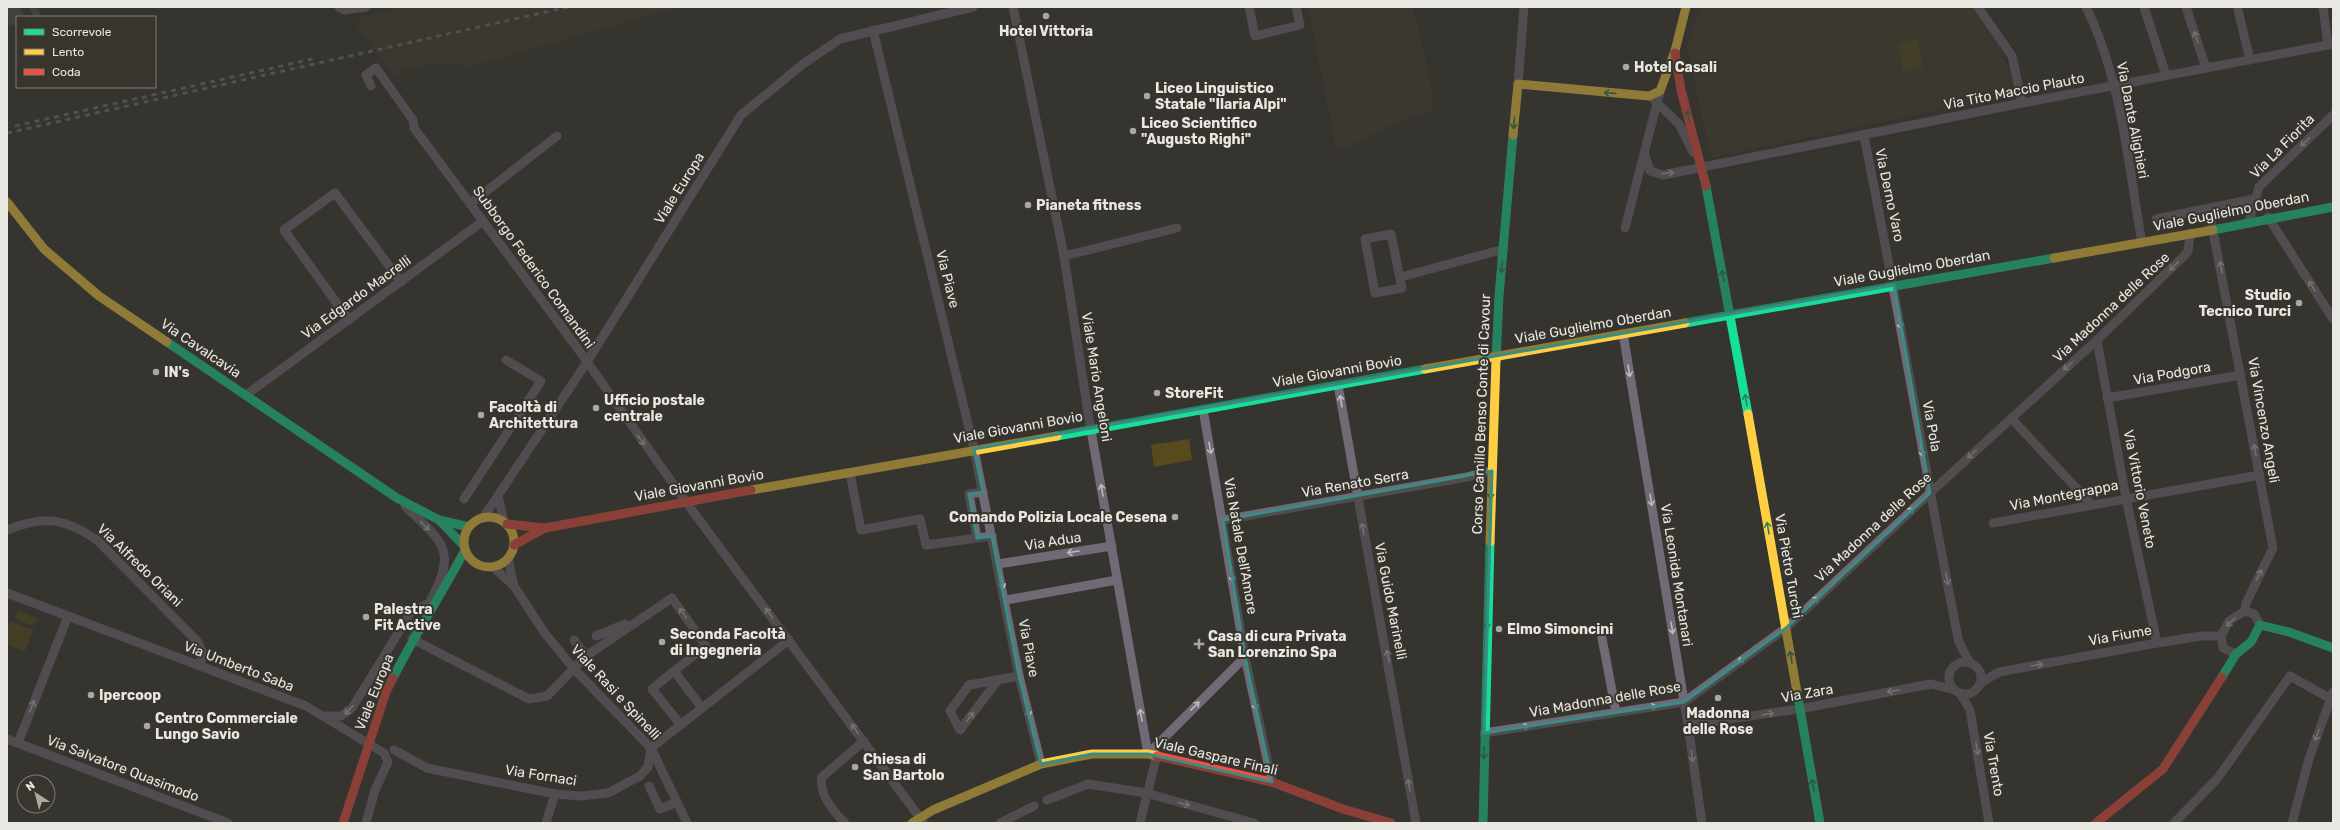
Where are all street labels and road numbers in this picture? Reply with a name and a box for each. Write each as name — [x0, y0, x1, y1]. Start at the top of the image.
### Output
street label: Via Dante Alighieri — [2113, 60, 2152, 180]
street label: Via Tito Maccio Plauto — [1942, 70, 2086, 113]
street label: Via La Fiorita — [2247, 111, 2318, 182]
street label: Via Derno Varo — [1871, 147, 1908, 244]
street label: Viale Europa — [651, 149, 708, 227]
street label: Subborgo Federico Comandini — [469, 183, 598, 352]
street label: Viale Guglielmo Oberdan — [2152, 188, 2311, 235]
street label: Viale Guglielmo Oberdan — [1833, 246, 1992, 291]
street label: Via Piave — [932, 248, 963, 310]
street label: Via Madonna delle Rose — [2049, 249, 2173, 366]
street label: Via Edgardo Macrelli — [298, 252, 414, 343]
street label: Corso Camillo Benso Conte di Cavour — [1469, 293, 1494, 535]
street label: Viale Guglielmo Oberdan — [1514, 303, 1673, 348]
street label: Viale Mario Angeloni — [1078, 311, 1115, 443]
street label: Via Cavalcavia — [157, 315, 244, 382]
street label: Viale Giovanni Bovio — [1271, 352, 1403, 391]
street label: Via Vincenzo Angeli — [2244, 356, 2283, 484]
street label: Via Podgora — [2132, 358, 2212, 389]
street label: Via Pola — [1919, 399, 1944, 453]
street label: Viale Giovanni Bovio — [952, 408, 1084, 447]
street label: Via Vittorio Veneto — [2120, 428, 2159, 550]
street label: Viale Giovanni Bovio — [633, 466, 765, 505]
street label: Via Renato Serra — [1300, 466, 1410, 501]
street label: Via Madonna delle Rose — [1811, 469, 1935, 586]
street label: Via Natale Dell'Amore — [1220, 477, 1261, 616]
street label: Via Montegrappa — [2008, 477, 2120, 514]
street label: Via Leonida Montanari — [1657, 502, 1696, 648]
street label: Via Pietro Turchi — [1771, 512, 1806, 620]
street label: Via Alfredo Oriani — [93, 520, 186, 610]
street label: Via Adua — [1024, 529, 1083, 554]
street label: Via Guido Marinelli — [1371, 541, 1410, 661]
street label: Via Piave — [1015, 618, 1043, 679]
street label: Via Fiume — [2087, 622, 2153, 649]
street label: Via Umberto Saba — [181, 638, 296, 695]
street label: Viale Rasi e Spinelli — [567, 641, 664, 743]
street label: Viale Europa — [351, 651, 398, 733]
street label: Via Madonna delle Rose — [1528, 678, 1682, 721]
street label: Via Zara — [1780, 681, 1835, 706]
street label: Via Trento — [1979, 731, 2008, 798]
street label: Via Salvatore Quasimodo — [44, 732, 201, 805]
street label: Viale Gaspare Finali — [1152, 734, 1279, 779]
street label: Via Fornaci — [504, 761, 578, 790]

